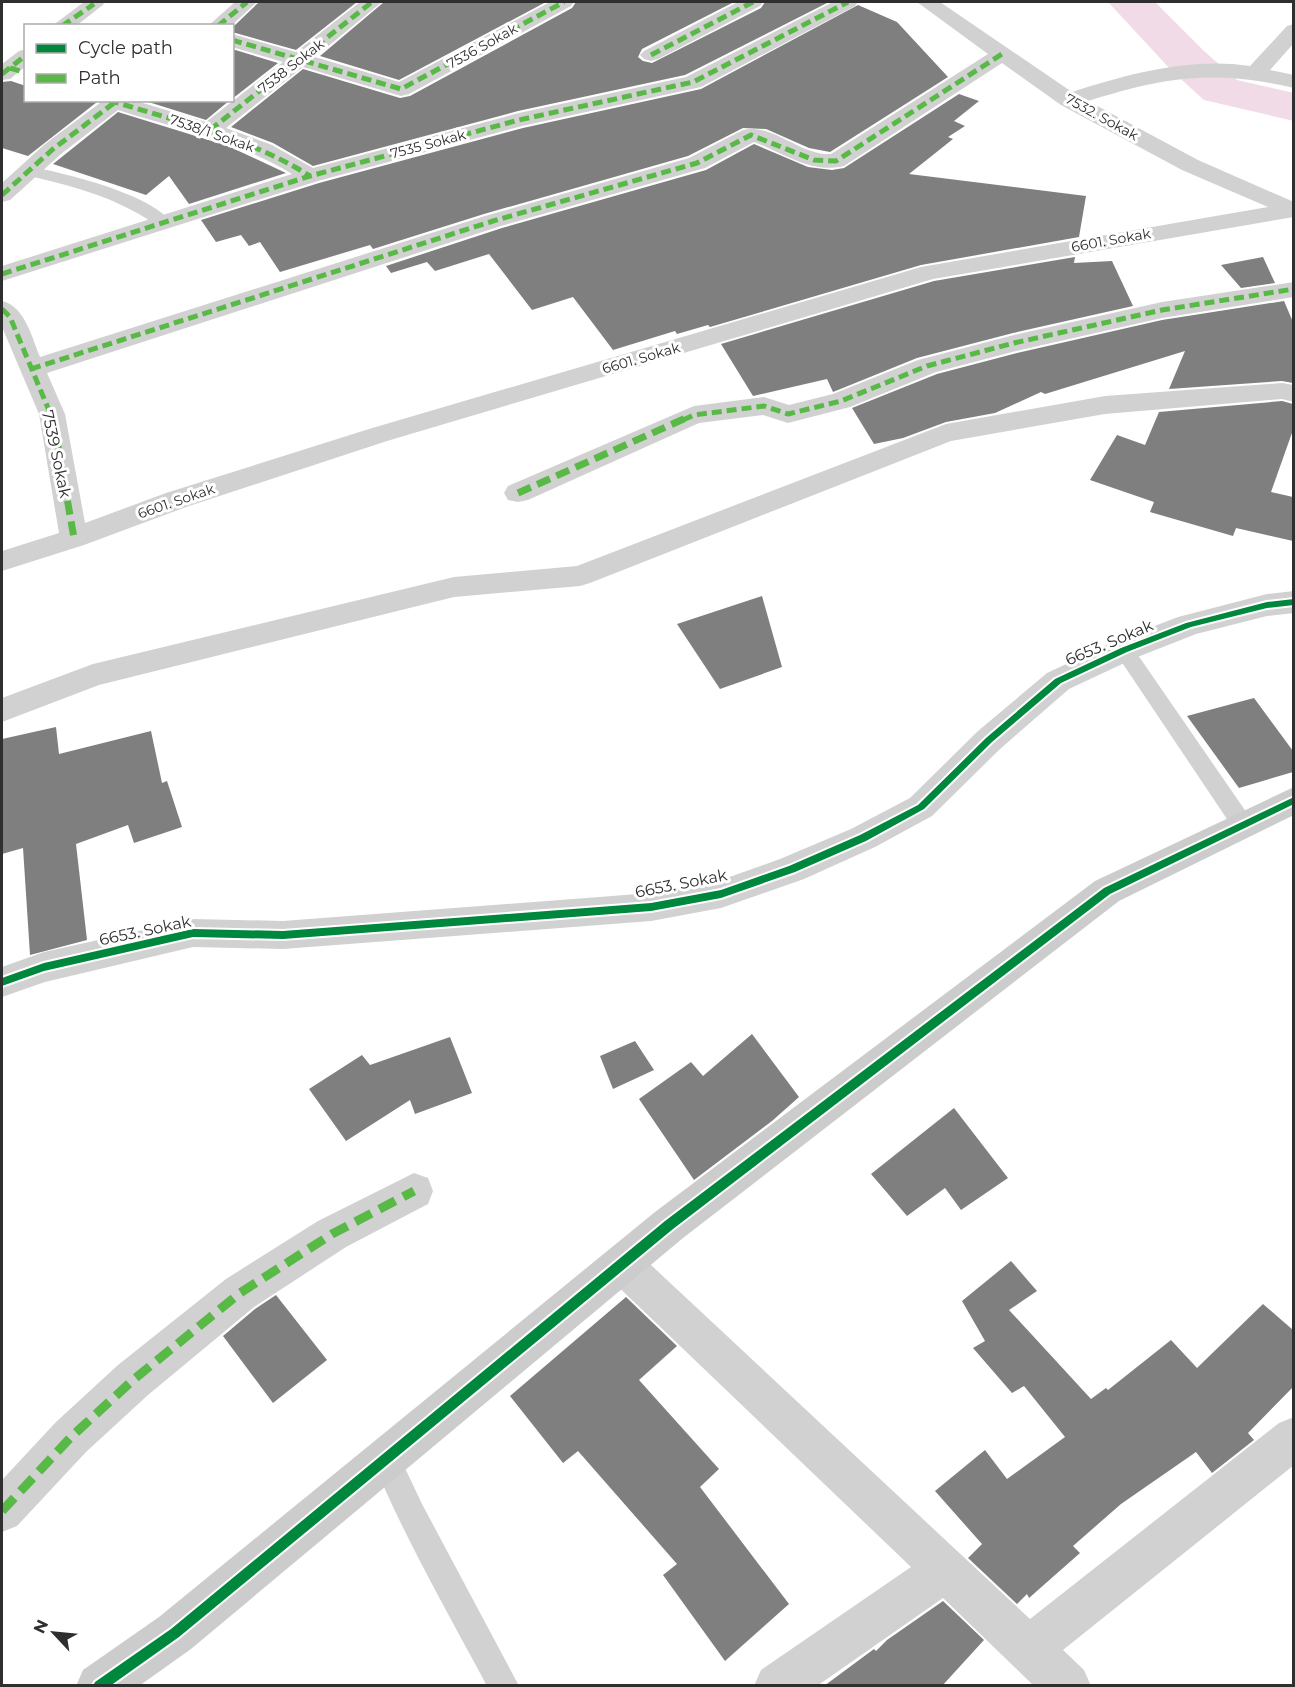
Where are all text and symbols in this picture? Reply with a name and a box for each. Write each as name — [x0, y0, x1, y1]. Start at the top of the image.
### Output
street label: 7536 Sokak — [443, 19, 521, 73]
legend — [24, 24, 234, 102]
street label: 7538 Sokak — [254, 34, 328, 97]
text: Cycle path — [78, 37, 173, 59]
text: Path — [78, 67, 121, 89]
street label: 7532. Sokak — [1062, 90, 1142, 145]
street label: 7538/1 Sokak — [167, 110, 257, 156]
street label: 7535 Sokak — [388, 125, 468, 163]
street label: 6601. Sokak — [1070, 224, 1153, 256]
street label: 6601. Sokak — [600, 338, 683, 378]
street label: 7539 Sokak — [38, 408, 75, 500]
street label: 6601. Sokak — [135, 479, 217, 523]
street label: 6653. Sokak — [1063, 615, 1156, 669]
street label: 6653. Sokak — [633, 865, 729, 902]
street label: 6653. Sokak — [97, 911, 193, 949]
north arrow — [24, 1603, 84, 1663]
text: N — [30, 1617, 52, 1637]

